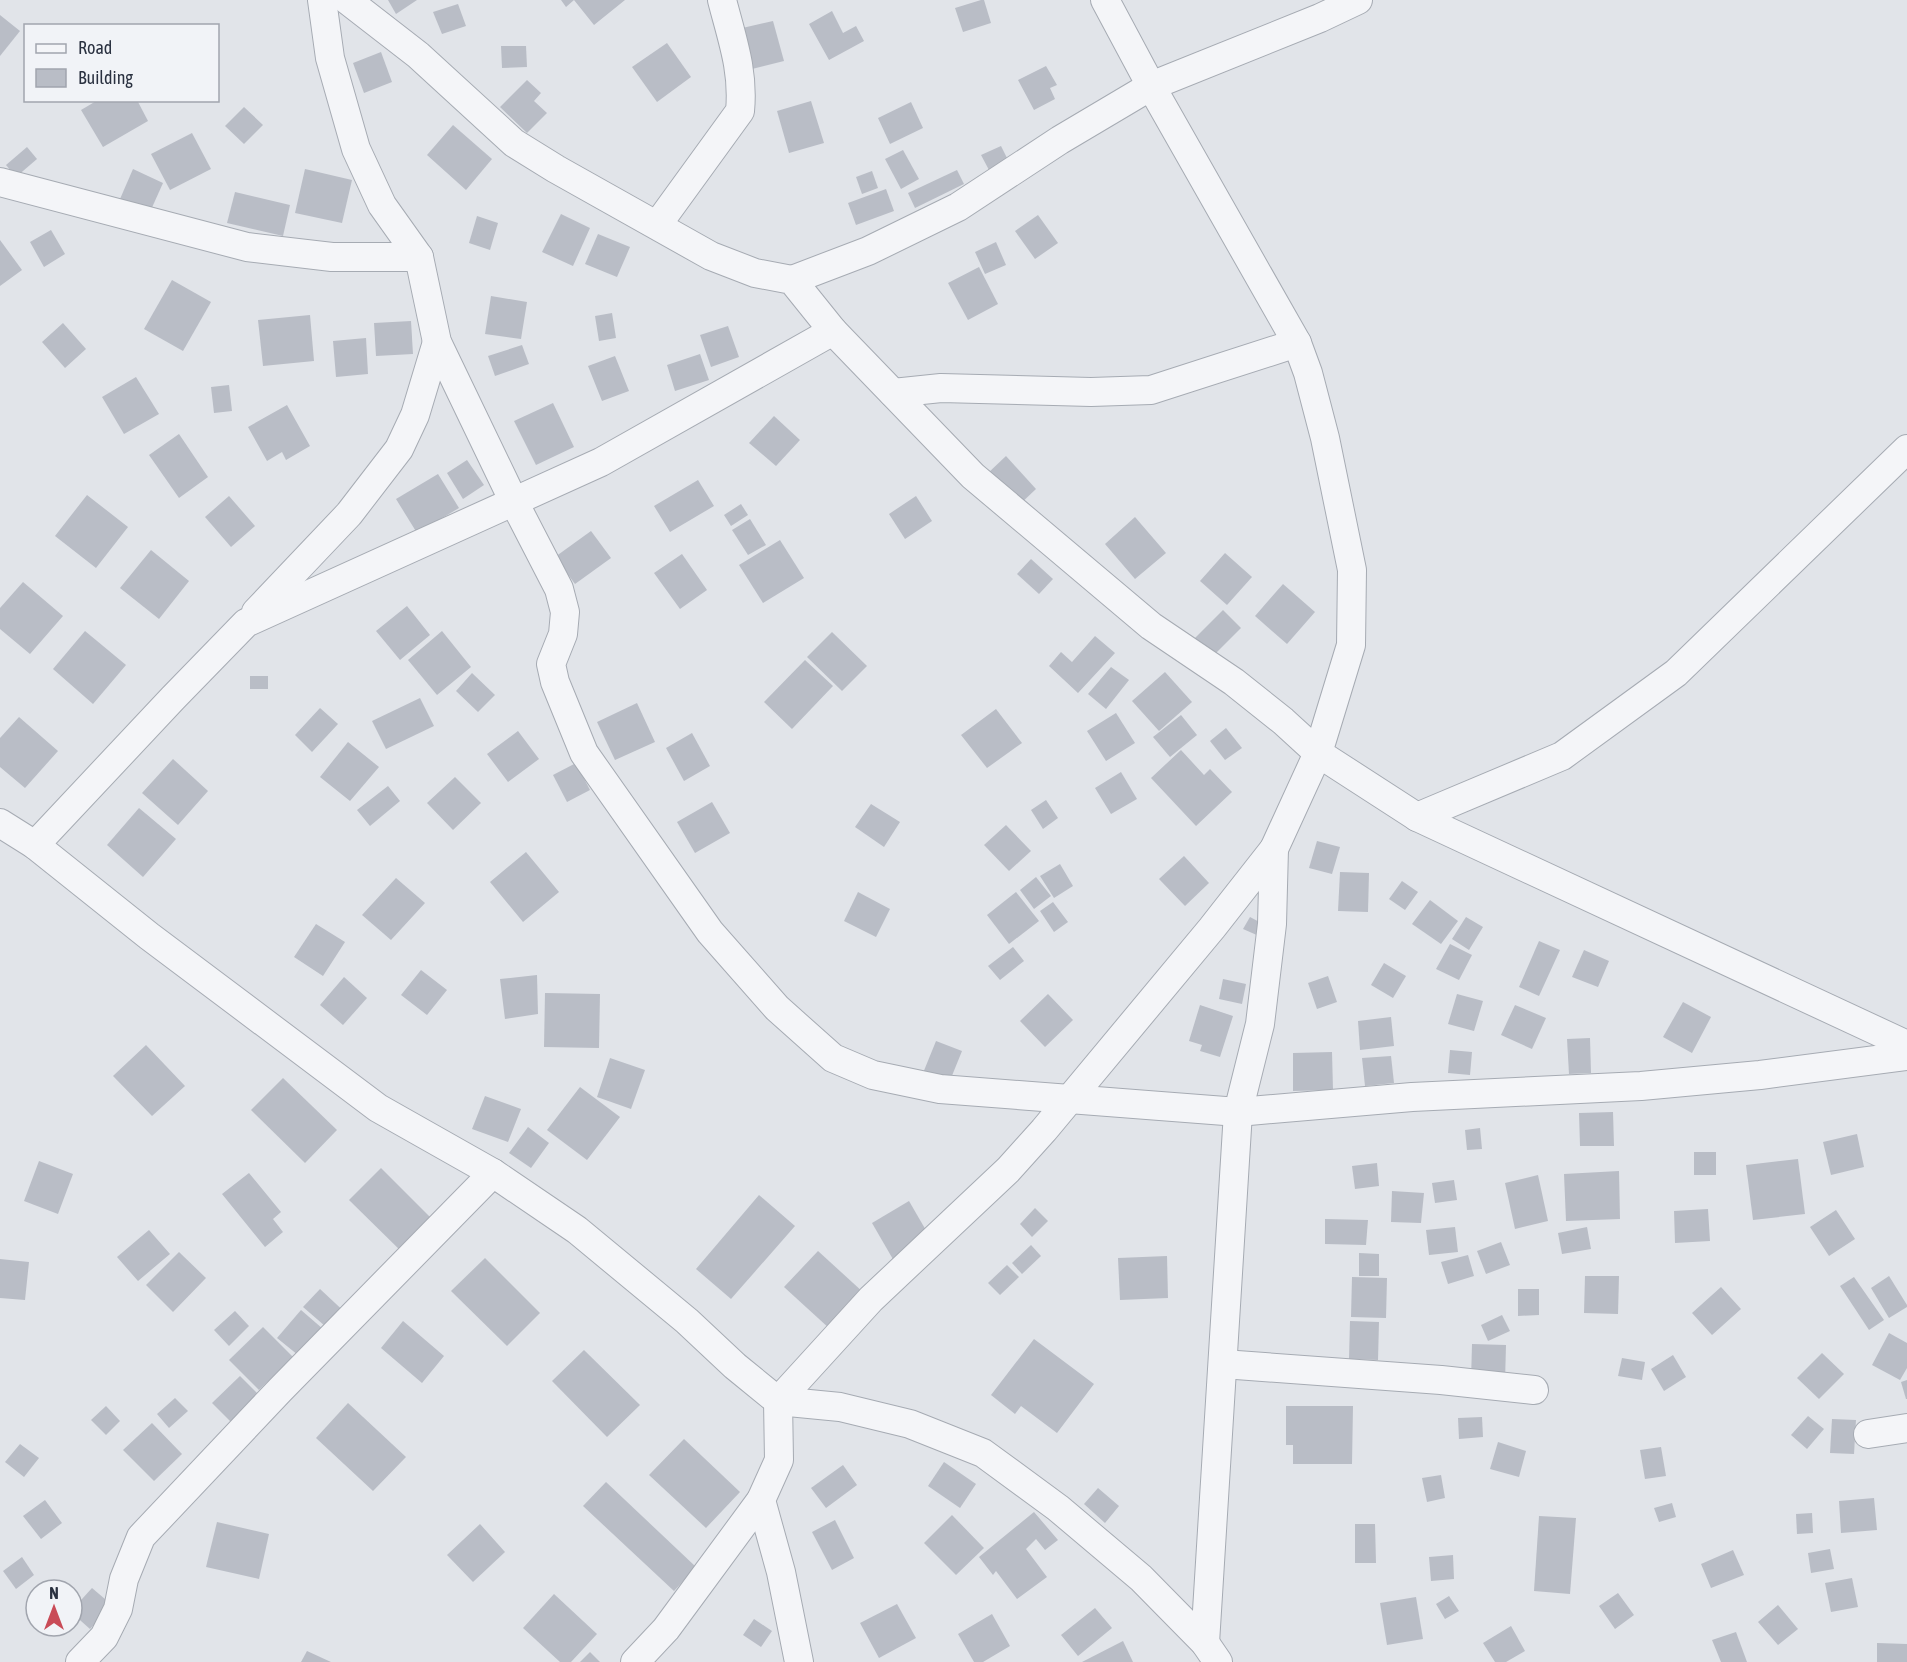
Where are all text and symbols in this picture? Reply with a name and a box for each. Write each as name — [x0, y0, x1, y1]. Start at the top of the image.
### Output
legend — [24, 24, 219, 102]
text: Road — [78, 37, 112, 58]
text: Building — [78, 67, 133, 88]
north arrow — [24, 1578, 84, 1638]
text: N — [49, 1584, 59, 1602]

